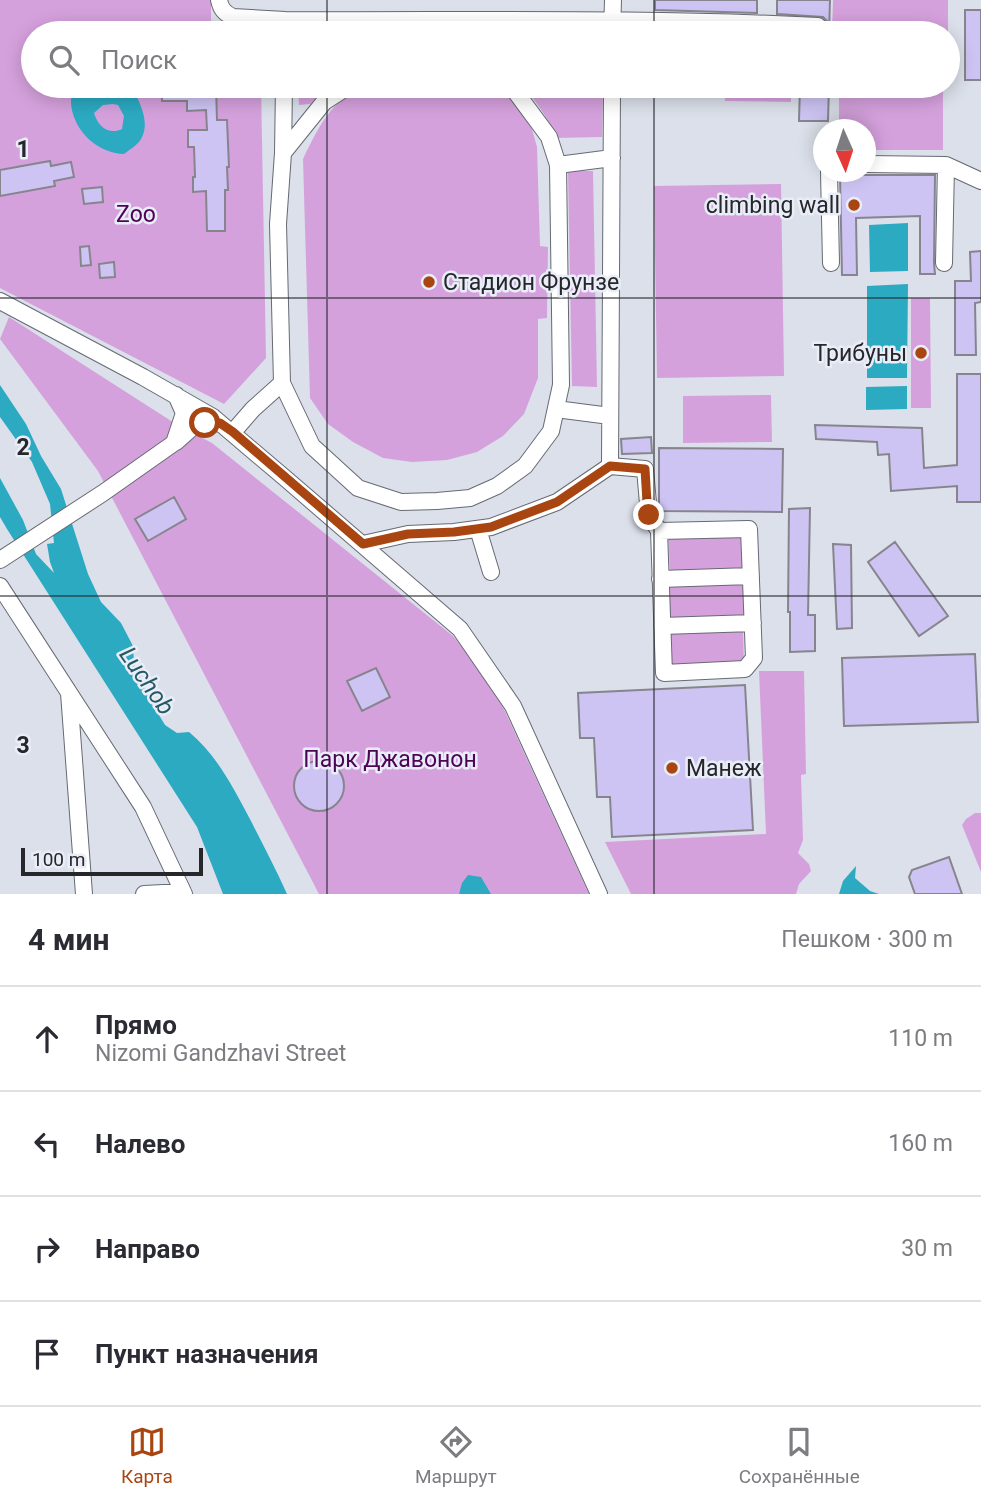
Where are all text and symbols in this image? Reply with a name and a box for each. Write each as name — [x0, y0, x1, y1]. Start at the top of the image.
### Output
search box — [21, 21, 960, 98]
icon: search — [45, 41, 83, 79]
text: Поиск — [101, 45, 177, 75]
north arrow — [813, 119, 876, 182]
text: 1 — [16, 136, 30, 163]
place label: climbing wall — [706, 192, 840, 219]
marker: climbing wall — [846, 197, 862, 213]
park label: Zoo — [116, 201, 156, 228]
place label: Стадион Фрунзе — [443, 269, 619, 296]
marker: Стадион Фрунзе — [421, 274, 437, 290]
place label: Трибуны — [814, 340, 907, 367]
marker: Трибуны — [913, 345, 929, 361]
route start — [189, 407, 220, 438]
text: 2 — [16, 434, 30, 461]
route end — [633, 499, 664, 530]
water label: Luchob — [114, 642, 180, 720]
text: 3 — [16, 732, 30, 759]
park label: Парк Джавонон — [303, 746, 477, 773]
place label: Манеж — [686, 755, 762, 782]
marker: Манеж — [664, 760, 680, 776]
scale bar — [21, 845, 203, 877]
text: 100 m — [32, 848, 85, 871]
text: 4 мин — [28, 922, 109, 957]
text: Пешком · 300 m — [781, 926, 953, 953]
text: Прямо — [95, 1010, 177, 1040]
icon: ahead — [28, 1020, 66, 1058]
text: 110 m — [888, 1025, 953, 1052]
text: Nizomi Gandzhavi Street — [95, 1040, 346, 1067]
icon: left — [28, 1125, 66, 1163]
text: Налево — [95, 1129, 185, 1159]
text: 160 m — [888, 1130, 953, 1157]
icon: right — [28, 1230, 66, 1268]
text: Направо — [95, 1234, 200, 1264]
text: 30 m — [901, 1235, 953, 1262]
icon: arrive — [28, 1335, 66, 1373]
text: Пункт назначения — [95, 1339, 319, 1369]
tab: Карта — [121, 1423, 173, 1488]
tab: Маршрут — [415, 1423, 497, 1488]
tab: Сохранённые — [739, 1423, 860, 1488]

